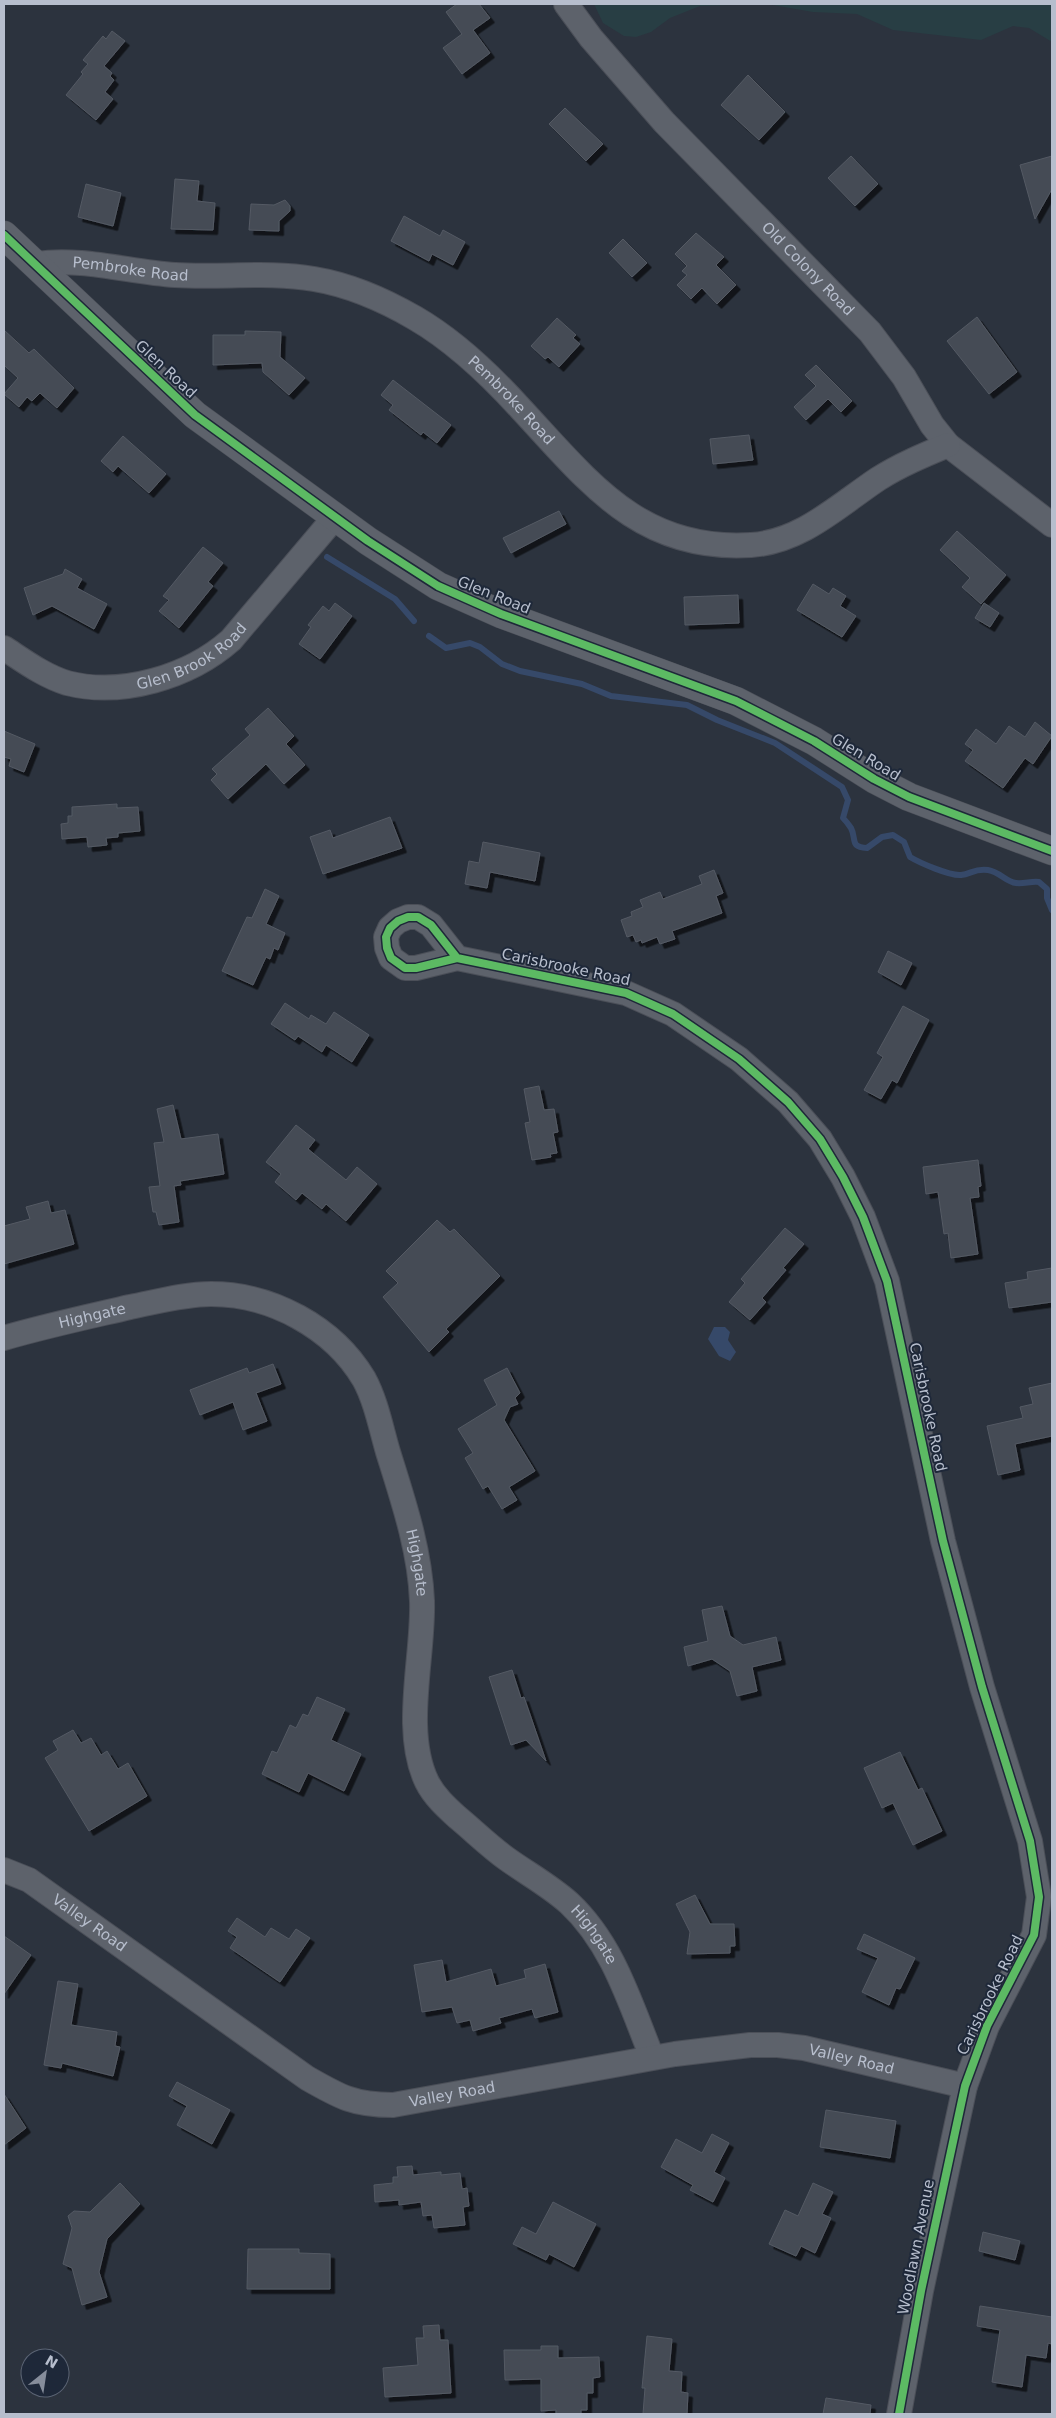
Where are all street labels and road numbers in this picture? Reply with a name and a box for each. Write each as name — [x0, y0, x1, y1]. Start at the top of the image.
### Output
street label: Old Colony Road — [758, 218, 858, 319]
street label: Pembroke Road — [72, 253, 189, 285]
street label: Glen Road — [132, 336, 200, 402]
street label: Pembroke Road — [464, 352, 558, 448]
street label: Glen Road — [455, 572, 533, 618]
street label: Glen Brook Road — [135, 619, 250, 693]
street label: Glen Road — [828, 729, 904, 785]
street label: Carisbrooke Road — [500, 945, 632, 989]
street label: Highgate — [57, 1299, 127, 1332]
street label: Carisbrooke Road — [906, 1341, 950, 1473]
street label: Highgate — [402, 1527, 431, 1597]
street label: Valley Road — [49, 1890, 130, 1956]
street label: Highgate — [567, 1901, 621, 1967]
street label: Carisbrooke Road — [953, 1932, 1027, 2058]
street label: Valley Road — [807, 2040, 896, 2078]
street label: Valley Road — [408, 2078, 497, 2111]
street label: Woodlawn Avenue — [894, 2178, 938, 2316]

